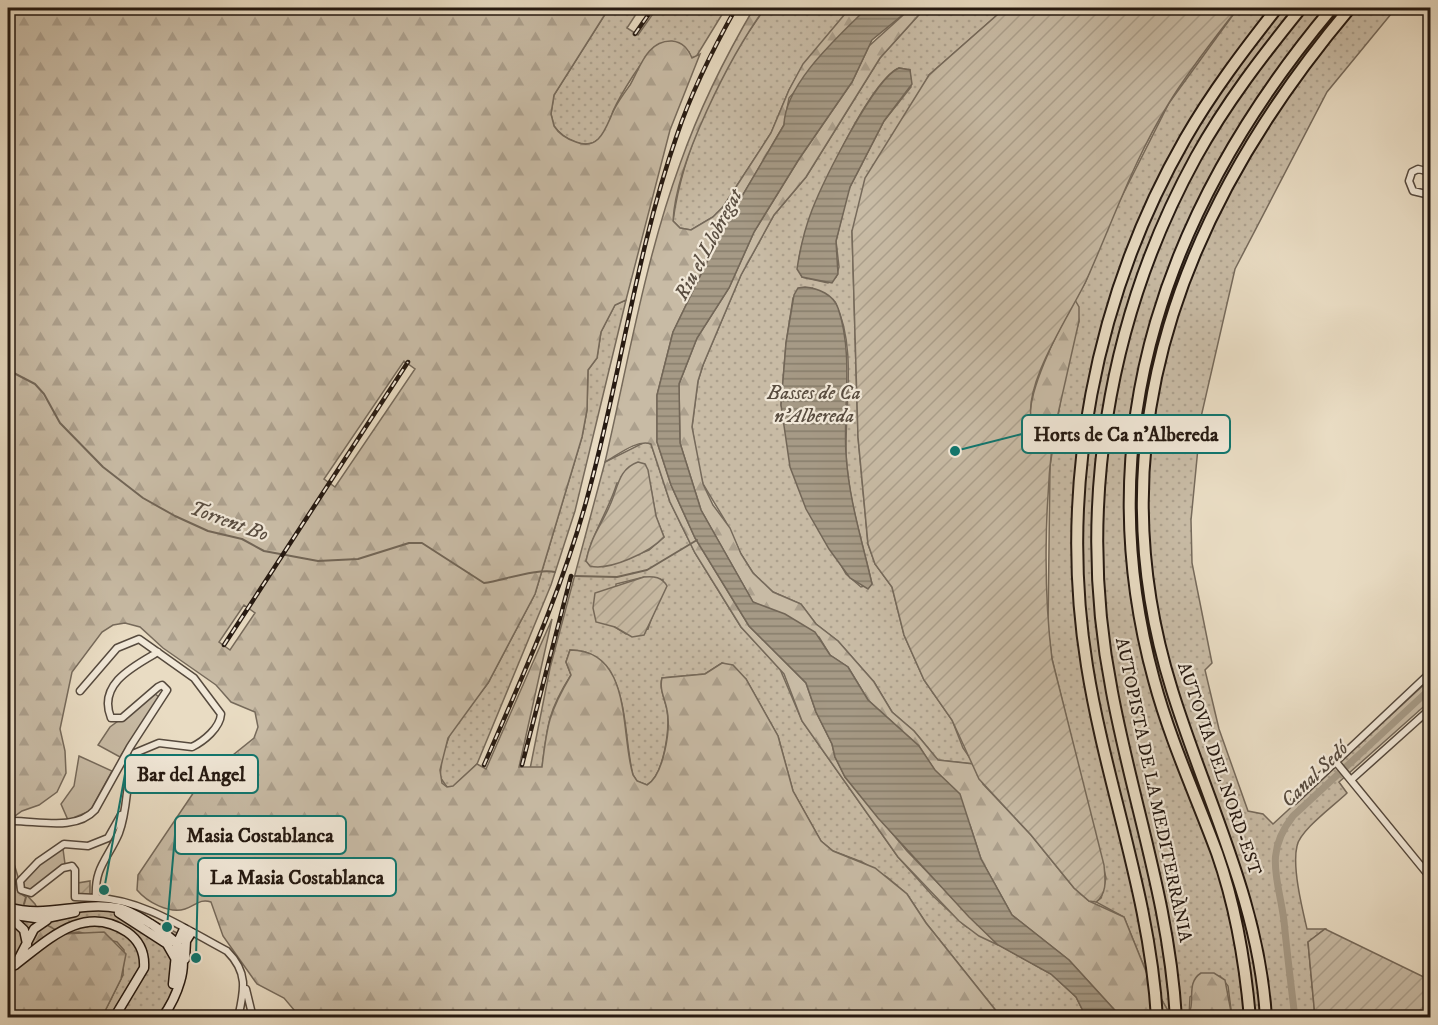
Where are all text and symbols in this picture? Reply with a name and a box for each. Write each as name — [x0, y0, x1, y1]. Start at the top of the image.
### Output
water label: Riu el Llobregat — [669, 184, 749, 305]
water label: Basses de Ca n'Albereda — [766, 381, 861, 429]
callout: Horts de Ca n'Albereda — [1022, 415, 1230, 453]
text: Horts de Ca n'Albereda — [1034, 423, 1219, 448]
water label: Torrent Bo — [186, 496, 272, 548]
street label: AUTOPISTA DE LA MEDITERRÀNIA — [1110, 636, 1197, 945]
street label: AUTOVIA DEL NORD-EST — [1172, 660, 1266, 879]
water label: Canal Sedó — [1276, 735, 1356, 813]
callout: Bar del Angel — [125, 755, 258, 793]
text: Bar del Angel — [137, 763, 246, 788]
callout: Masia Costablanca — [175, 816, 346, 854]
text: Masia Costablanca — [186, 824, 334, 849]
callout: La Masia Costablanca — [198, 858, 396, 896]
text: La Masia Costablanca — [210, 866, 385, 891]

